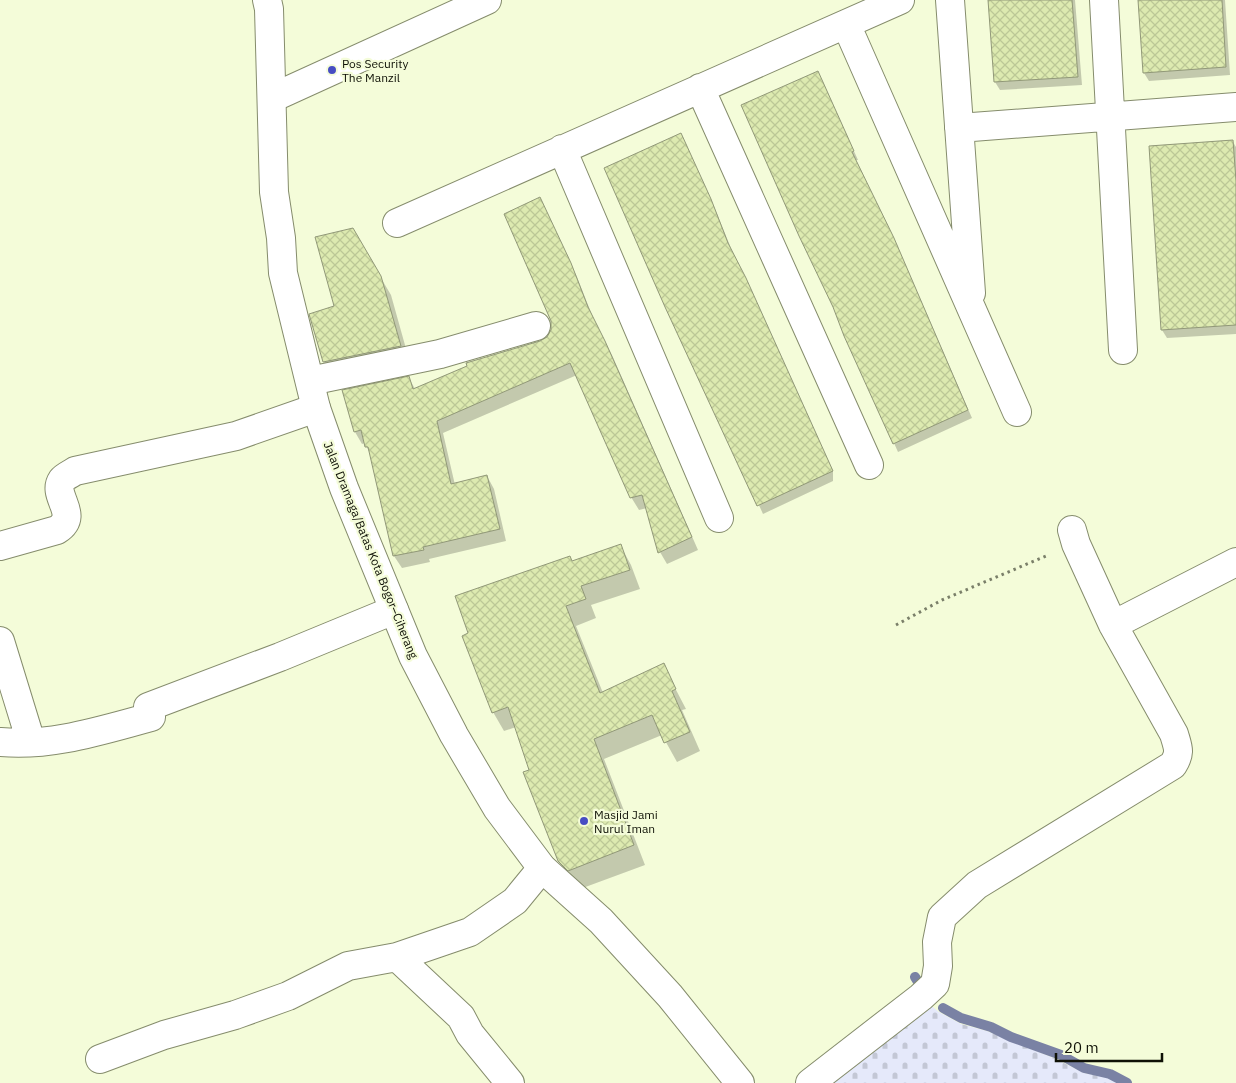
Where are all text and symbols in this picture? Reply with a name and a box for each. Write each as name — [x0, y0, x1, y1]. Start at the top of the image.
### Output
place label: Pos Security The Manzil — [342, 56, 408, 85]
marker: Pos Security The Manzil — [326, 64, 338, 76]
street label: Jalan Dramaga/Batas Kota Bogor–Ciherang — [320, 439, 422, 661]
place label: Masjid Jami Nurul Iman — [594, 807, 658, 836]
marker: Masjid Jami Nurul Iman — [578, 815, 590, 827]
scale bar — [1056, 1030, 1162, 1062]
text: 20 m — [1064, 1038, 1099, 1057]

